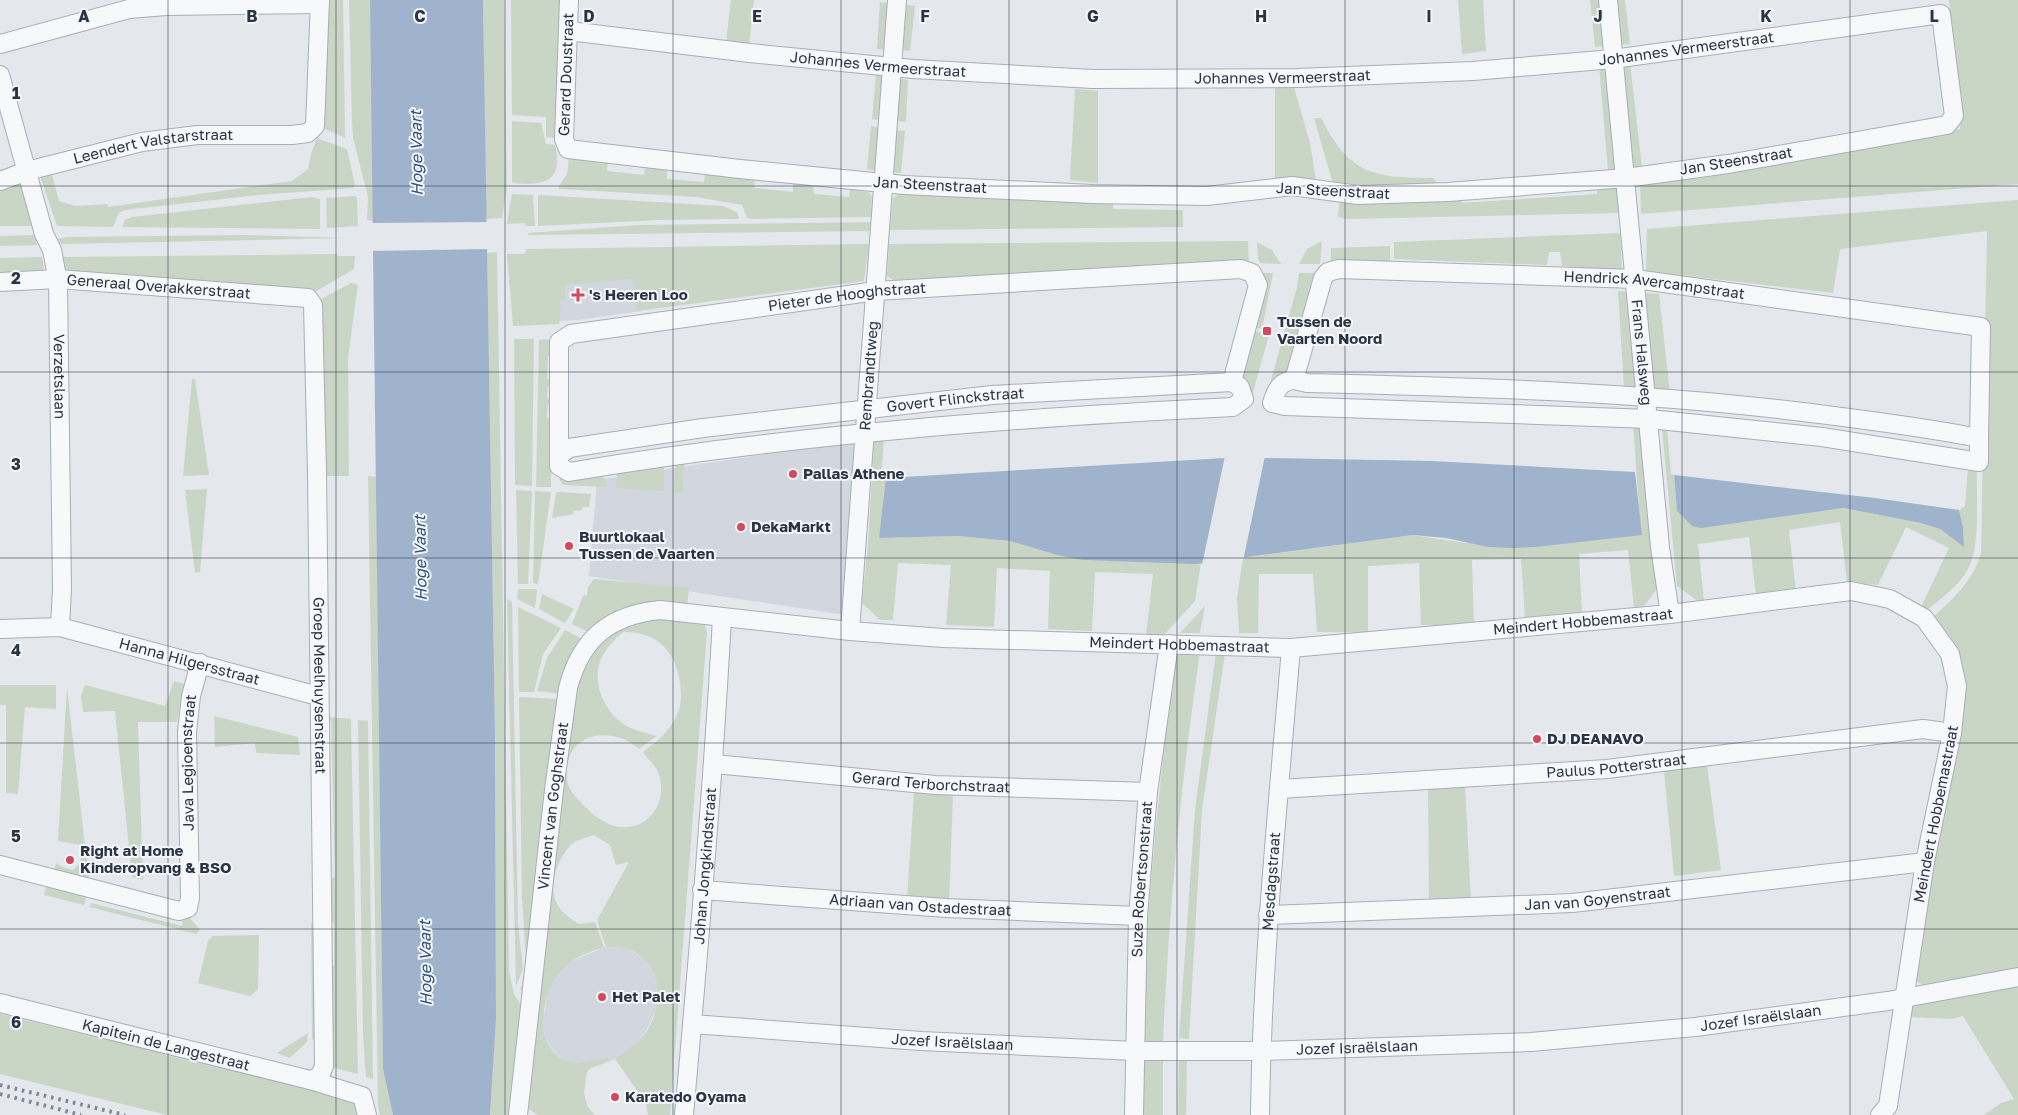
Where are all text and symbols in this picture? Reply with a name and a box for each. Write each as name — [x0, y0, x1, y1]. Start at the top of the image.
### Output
text: A — [78, 6, 90, 26]
text: B — [246, 6, 258, 26]
text: C — [414, 6, 426, 26]
text: D — [583, 6, 595, 26]
text: E — [752, 6, 762, 26]
text: F — [920, 6, 930, 26]
text: G — [1087, 6, 1099, 26]
text: H — [1255, 6, 1267, 26]
text: I — [1426, 6, 1432, 26]
text: J — [1593, 6, 1603, 26]
text: K — [1760, 6, 1772, 26]
text: L — [1929, 6, 1939, 26]
street label: Gerard Doustraat — [554, 13, 577, 136]
street label: Johannes Vermeerstraat — [1598, 27, 1775, 68]
street label: Johannes Vermeerstraat — [789, 47, 967, 80]
street label: Johannes Vermeerstraat — [1194, 65, 1371, 87]
text: 1 — [12, 83, 20, 103]
water label: Hoge Vaart — [405, 108, 427, 196]
street label: Leendert Valstarstraat — [71, 125, 233, 167]
street label: Jan Steenstraat — [1678, 142, 1794, 178]
street label: Jan Steenstraat — [873, 172, 988, 196]
street label: Jan Steenstraat — [1276, 178, 1391, 202]
street label: Hendrick Avercampstraat — [1563, 267, 1746, 302]
text: 2 — [11, 268, 21, 288]
street label: Generaal Overakkerstraat — [66, 270, 251, 302]
street label: Pieter de Hooghstraat — [767, 278, 926, 314]
place label: 's Heeren Loo — [589, 285, 688, 303]
marker: 's Heeren Loo — [571, 288, 585, 302]
street label: Frans Halsweg — [1628, 298, 1657, 406]
place label: Tussen de Vaarten Noord — [1277, 312, 1382, 347]
street label: Rembrandtweg — [855, 320, 881, 431]
marker: Tussen de Vaarten Noord — [1261, 325, 1273, 337]
street label: Verzetslaan — [51, 334, 70, 419]
street label: Govert Flinckstraat — [886, 383, 1025, 415]
text: 3 — [11, 454, 21, 474]
place label: Pallas Athene — [803, 464, 905, 482]
marker: Pallas Athene — [787, 468, 799, 480]
water label: Hoge Vaart — [409, 513, 431, 601]
place label: DekaMarkt — [751, 517, 831, 535]
marker: DekaMarkt — [735, 521, 747, 533]
place label: Buurtlokaal Tussen de Vaarten — [579, 527, 715, 562]
marker: Buurtlokaal Tussen de Vaarten — [563, 540, 575, 552]
street label: Groep Meelhuysenstraat — [310, 597, 331, 774]
street label: Meindert Hobbemastraat — [1492, 604, 1674, 638]
street label: Meindert Hobbemastraat — [1089, 632, 1270, 655]
street label: Hanna Hilgersstraat — [117, 633, 262, 688]
text: 4 — [11, 640, 21, 660]
street label: Java Legioenstraat — [177, 693, 199, 831]
street label: Vincent van Goghstraat — [533, 721, 571, 891]
street label: Meindert Hobbemastraat — [1909, 724, 1961, 904]
place label: DJ DEANAVO — [1547, 729, 1644, 747]
marker: DJ DEANAVO — [1531, 733, 1543, 745]
street label: Paulus Potterstraat — [1546, 749, 1687, 781]
street label: Gerard Terborchstraat — [851, 767, 1011, 795]
street label: Johan Jongkindstraat — [689, 787, 719, 945]
street label: Suze Robertsonstraat — [1127, 800, 1155, 958]
text: 5 — [11, 826, 21, 846]
street label: Mesdagstraat — [1258, 831, 1283, 931]
place label: Right at Home Kinderopvang & BSO — [80, 841, 232, 876]
marker: Right at Home Kinderopvang & BSO — [64, 854, 76, 866]
street label: Jan van Goyenstraat — [1524, 882, 1672, 913]
street label: Adriaan van Ostadestraat — [829, 889, 1012, 919]
water label: Hoge Vaart — [414, 918, 436, 1006]
place label: Het Palet — [612, 987, 680, 1005]
marker: Het Palet — [596, 991, 608, 1003]
street label: Jozef Israëlslaan — [1699, 1000, 1822, 1034]
text: 6 — [11, 1012, 21, 1032]
street label: Kapitein de Langestraat — [81, 1014, 252, 1074]
street label: Jozef Israëlslaan — [891, 1029, 1014, 1053]
street label: Jozef Israëlslaan — [1296, 1036, 1418, 1058]
place label: Karatedo Oyama — [625, 1087, 746, 1105]
marker: Karatedo Oyama — [609, 1091, 621, 1103]

